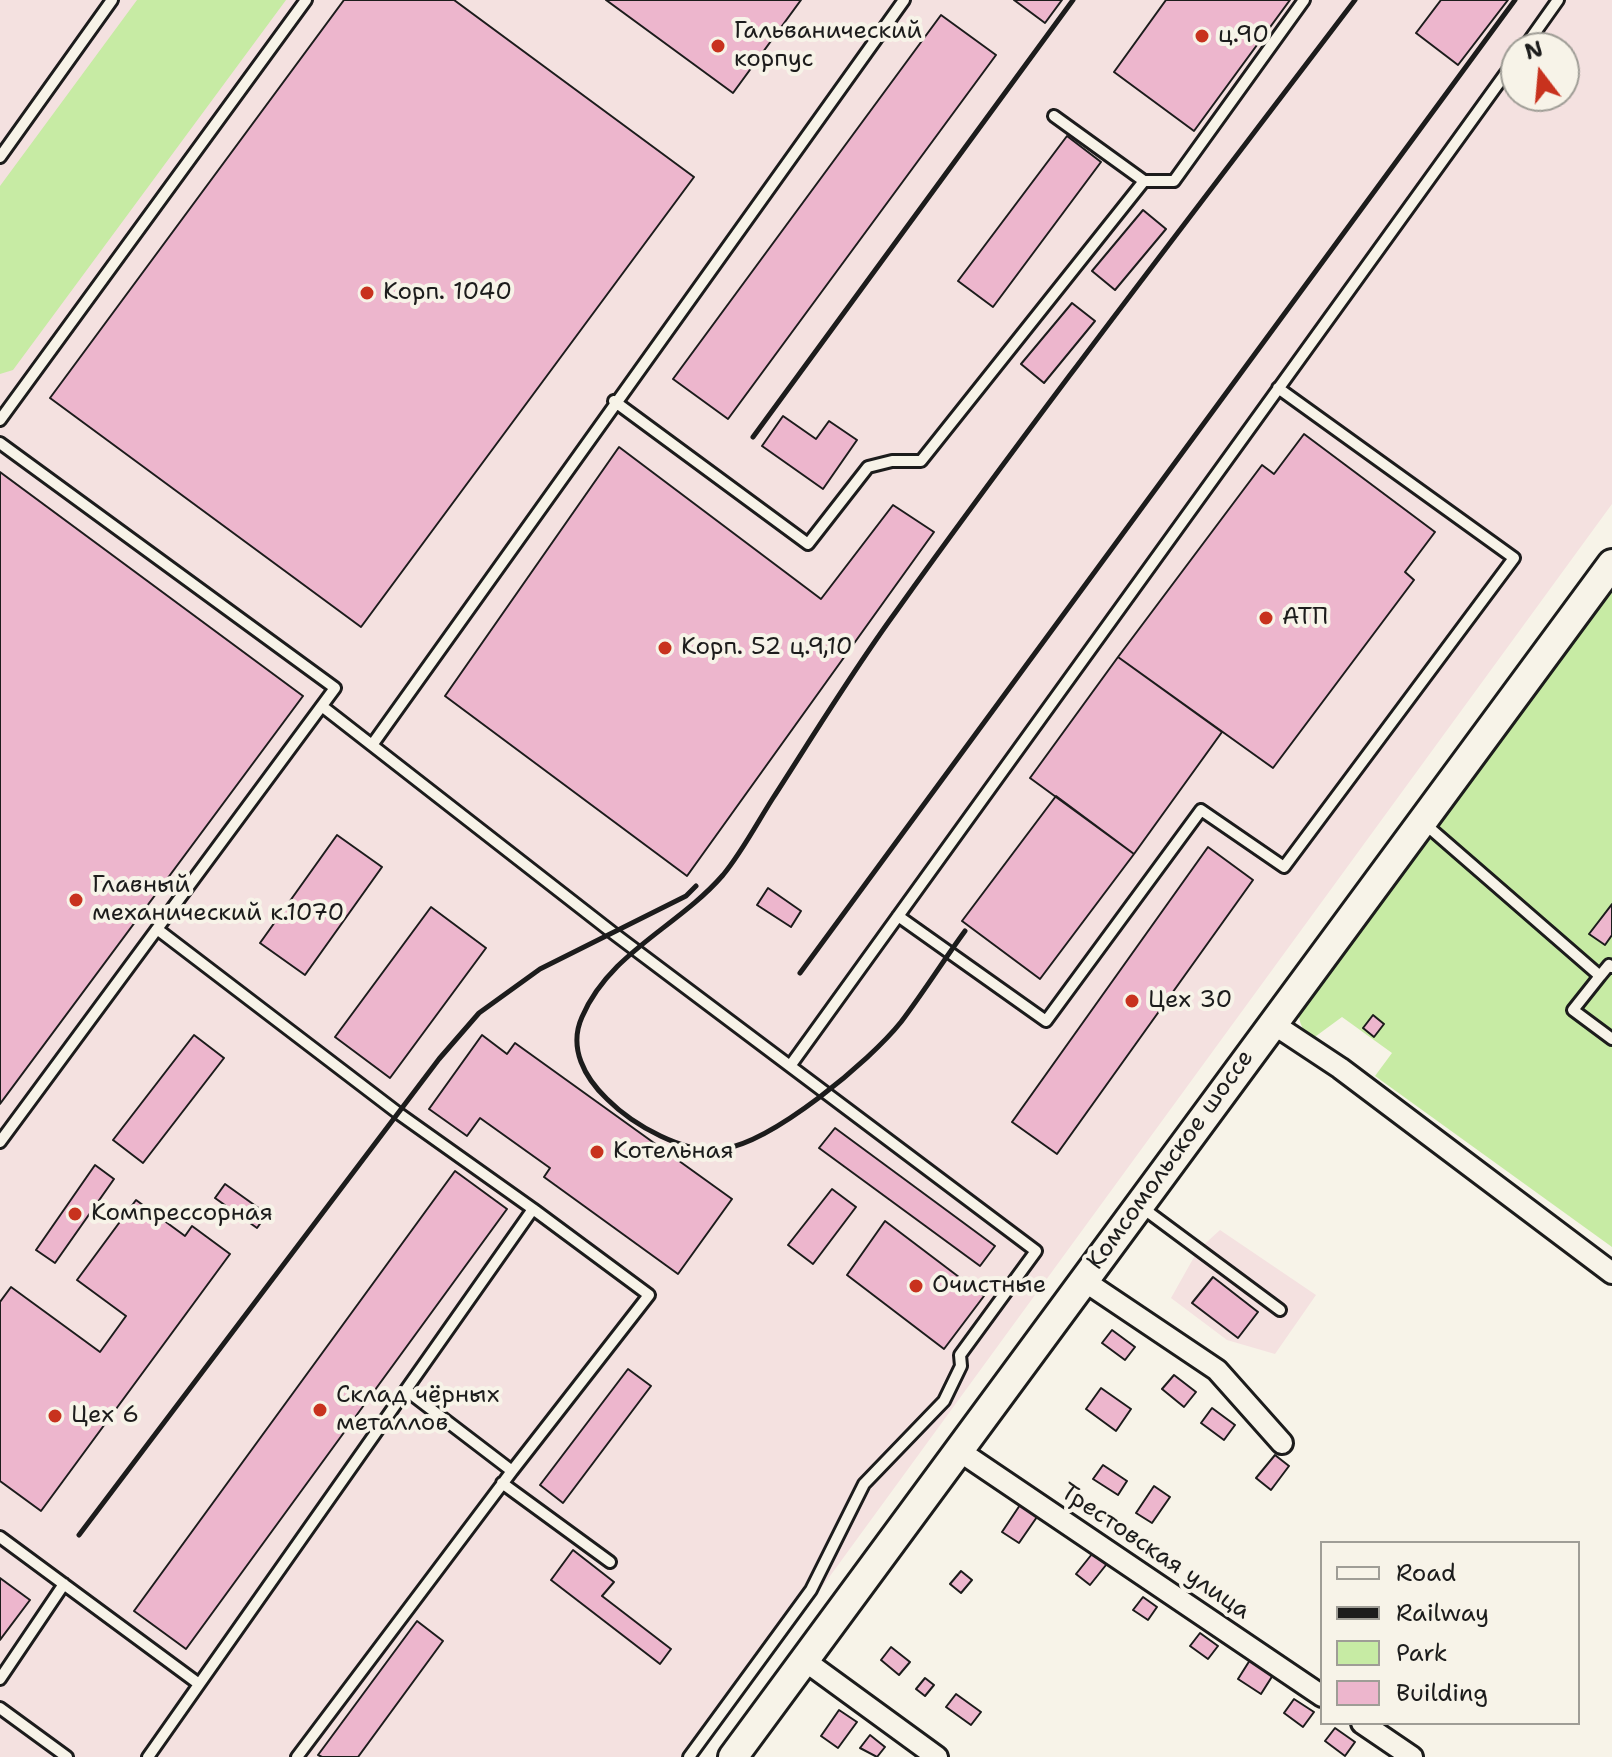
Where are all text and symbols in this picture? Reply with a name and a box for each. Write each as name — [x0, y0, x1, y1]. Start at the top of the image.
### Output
place label: Гальванический корпус — [734, 18, 922, 74]
place label: ц.90 — [1218, 22, 1269, 50]
marker: ц.90 — [1193, 27, 1211, 45]
north arrow — [1500, 32, 1580, 112]
text: N — [1521, 34, 1546, 67]
marker: Гальванический корпус — [709, 37, 727, 55]
place label: Корп. 1040 — [383, 279, 512, 307]
marker: Корп. 1040 — [358, 284, 376, 302]
place label: АТП — [1282, 604, 1328, 632]
marker: АТП — [1257, 609, 1275, 627]
place label: Корп. 52 ц.9,10 — [681, 634, 853, 662]
marker: Корп. 52 ц.9,10 — [656, 639, 674, 657]
place label: Главный механический к.1070 — [92, 872, 344, 928]
marker: Главный механический к.1070 — [67, 891, 85, 909]
place label: Цех 30 — [1148, 987, 1232, 1015]
marker: Цех 30 — [1123, 992, 1141, 1010]
street label: Комсомольское шоссе — [1082, 1045, 1260, 1275]
place label: Котельная — [613, 1138, 734, 1166]
marker: Котельная — [588, 1143, 606, 1161]
place label: Компрессорная — [91, 1200, 273, 1228]
marker: Компрессорная — [66, 1205, 84, 1223]
place label: Очистные — [932, 1272, 1046, 1300]
marker: Очистные — [907, 1277, 925, 1295]
place label: Склад чёрных металлов — [336, 1382, 499, 1438]
marker: Склад чёрных металлов — [311, 1401, 329, 1419]
place label: Цех 6 — [71, 1402, 139, 1430]
marker: Цех 6 — [46, 1407, 64, 1425]
street label: Трестовская улица — [1055, 1478, 1255, 1626]
legend — [1320, 1541, 1580, 1725]
text: Road — [1396, 1557, 1456, 1589]
text: Railway — [1396, 1597, 1489, 1629]
text: Park — [1396, 1637, 1448, 1669]
text: Building — [1396, 1677, 1488, 1709]

